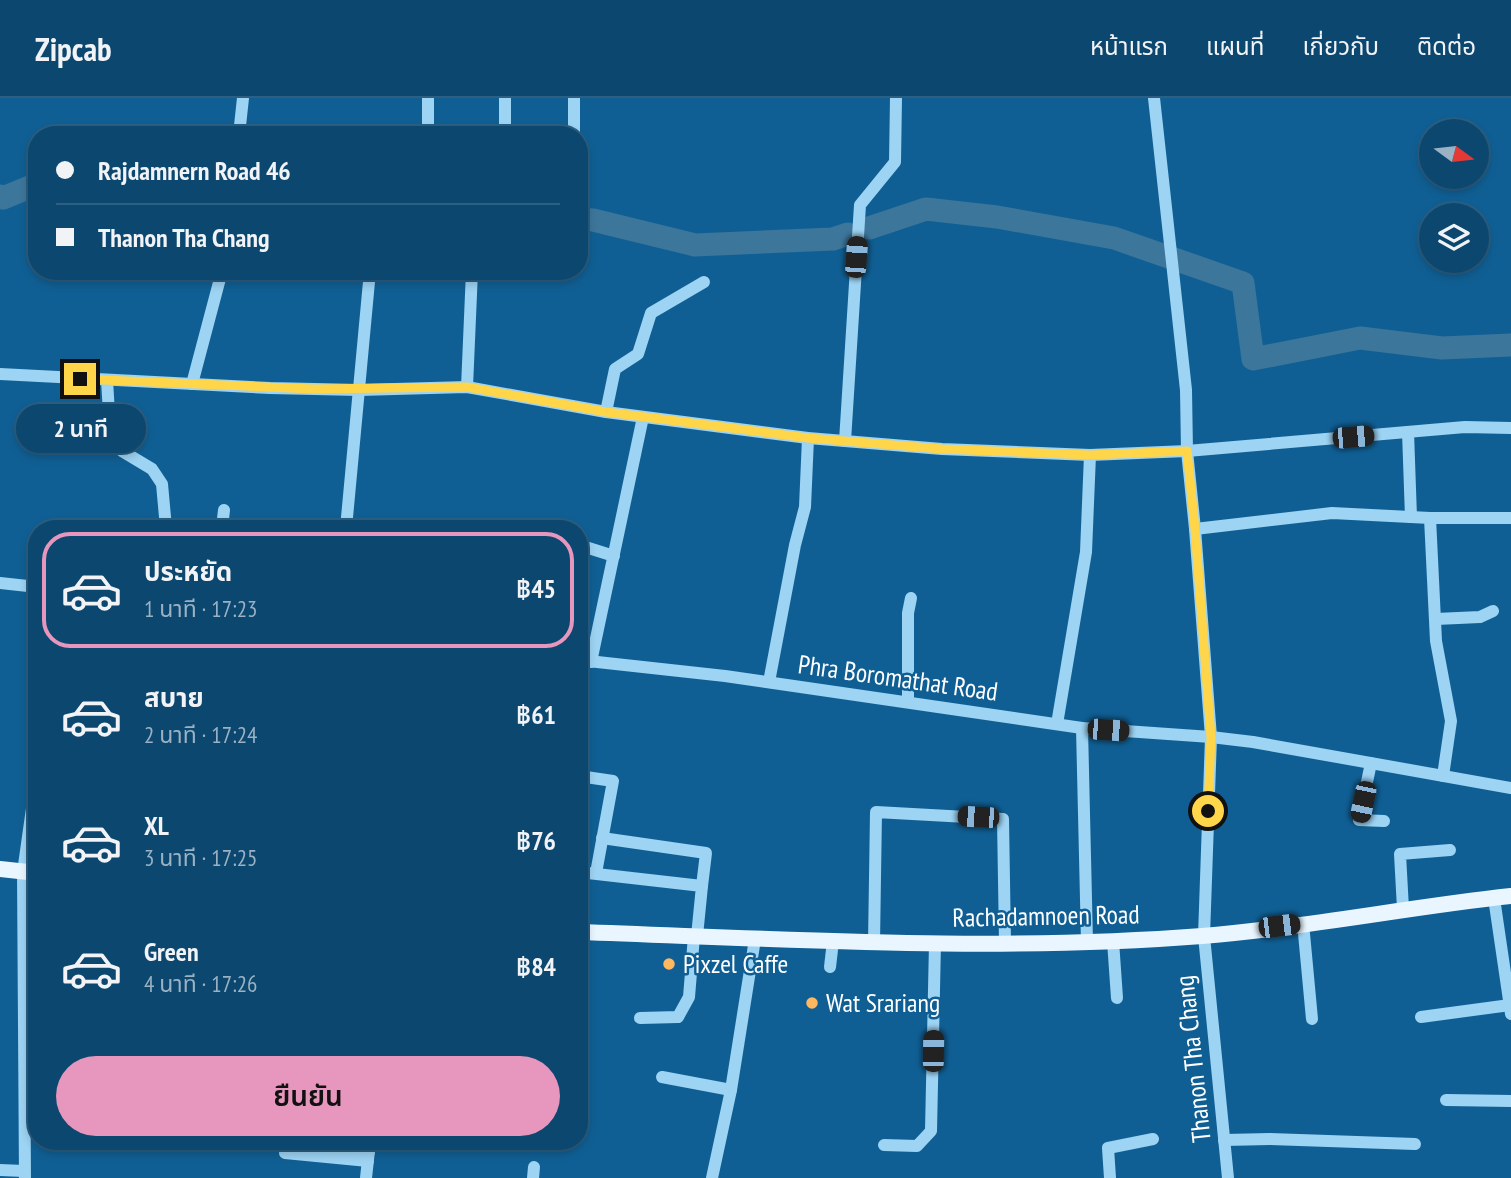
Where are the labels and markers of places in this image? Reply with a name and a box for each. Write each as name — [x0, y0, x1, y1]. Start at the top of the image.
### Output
place label: Pixzel Caffe — [683, 947, 788, 980]
marker: Pixzel Caffe — [661, 956, 677, 972]
place label: Wat Srariang — [826, 986, 940, 1019]
marker: Wat Srariang — [804, 995, 820, 1011]

